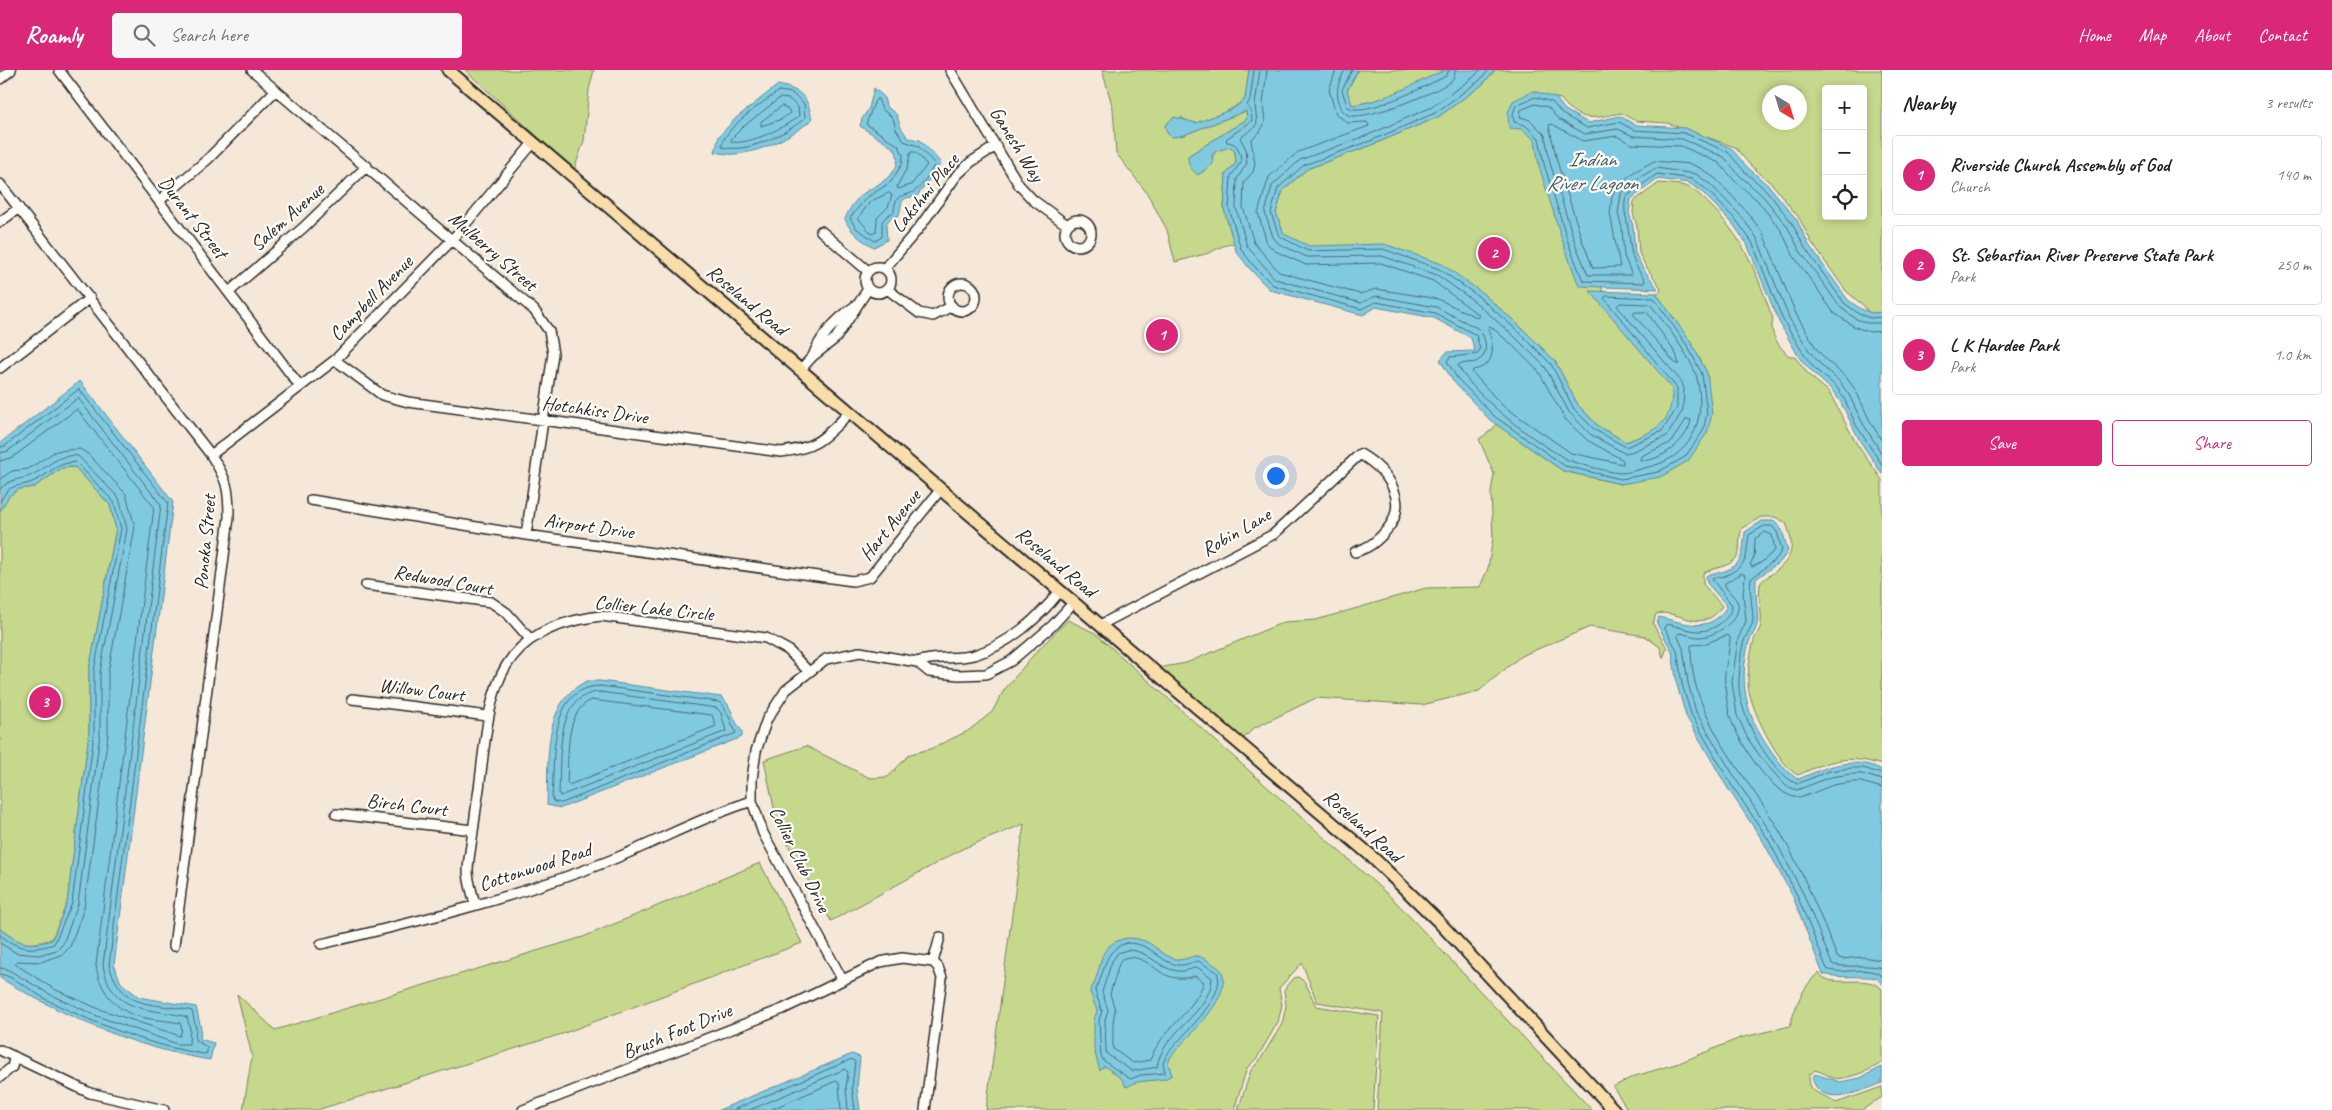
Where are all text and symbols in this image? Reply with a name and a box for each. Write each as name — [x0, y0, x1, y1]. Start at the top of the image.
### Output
search box — [112, 13, 462, 58]
text: Roamly — [25, 20, 82, 50]
icon: search — [130, 21, 158, 49]
text: Search here — [170, 23, 248, 47]
text: Home — [2078, 24, 2111, 46]
text: Map — [2139, 24, 2166, 46]
text: About — [2194, 24, 2230, 46]
text: Contact — [2258, 24, 2307, 46]
north arrow — [1762, 85, 1807, 130]
map controls — [1822, 85, 1867, 220]
button: + — [1822, 85, 1867, 130]
text: Nearby — [1902, 90, 1955, 116]
text: 3 results — [2265, 93, 2312, 113]
street label: Ganesh Way — [984, 102, 1051, 188]
button: − — [1822, 130, 1867, 175]
water label: Indian River Lagoon — [1546, 146, 1639, 196]
street label: Lakshmi Place — [885, 147, 966, 238]
text: Riverside Church Assembly of God — [1950, 153, 2170, 177]
text: 1 — [1915, 165, 1923, 185]
text: 140 m — [2277, 165, 2311, 185]
street label: Durant Street — [153, 171, 235, 266]
button: locate — [1822, 175, 1867, 220]
street label: Salem Avenue — [245, 176, 330, 257]
text: Church — [1950, 177, 1990, 197]
street label: Mulberry Street — [443, 206, 544, 298]
pin: 2 — [1478, 234, 1510, 272]
text: St. Sebastian River Preserve State Park — [1950, 243, 2213, 267]
street label: Campbell Avenue — [324, 249, 419, 346]
text: 2 — [1915, 255, 1923, 275]
text: 250 m — [2277, 255, 2311, 275]
street label: Roseland Road — [702, 259, 795, 343]
text: Park — [1950, 267, 1975, 287]
pin: 1 — [1146, 316, 1178, 354]
text: L K Hardee Park — [1950, 333, 2059, 357]
text: 3 — [1915, 345, 1923, 365]
text: 1.0 km — [2274, 345, 2311, 365]
text: Park — [1950, 357, 1975, 377]
street label: Hotchkiss Drive — [541, 390, 651, 430]
button: Save — [1902, 420, 2102, 466]
button: Share — [2112, 420, 2312, 466]
your location — [1263, 463, 1289, 489]
street label: Hart Avenue — [854, 483, 927, 566]
street label: Ponoka Street — [188, 491, 222, 591]
street label: Robin Lane — [1197, 501, 1276, 562]
street label: Airport Drive — [543, 507, 637, 545]
street label: Roseland Road — [1011, 521, 1104, 605]
street label: Redwood Court — [392, 559, 497, 601]
street label: Collier Lake Circle — [593, 589, 716, 627]
street label: Willow Court — [378, 672, 468, 708]
pin: 3 — [29, 683, 61, 721]
street label: Roseland Road — [1318, 784, 1410, 870]
street label: Birch Court — [366, 788, 451, 823]
street label: Collier Club Drive — [764, 802, 837, 918]
street label: Cottonwood Road — [476, 836, 597, 897]
street label: Brush Foot Drive — [619, 997, 737, 1064]

